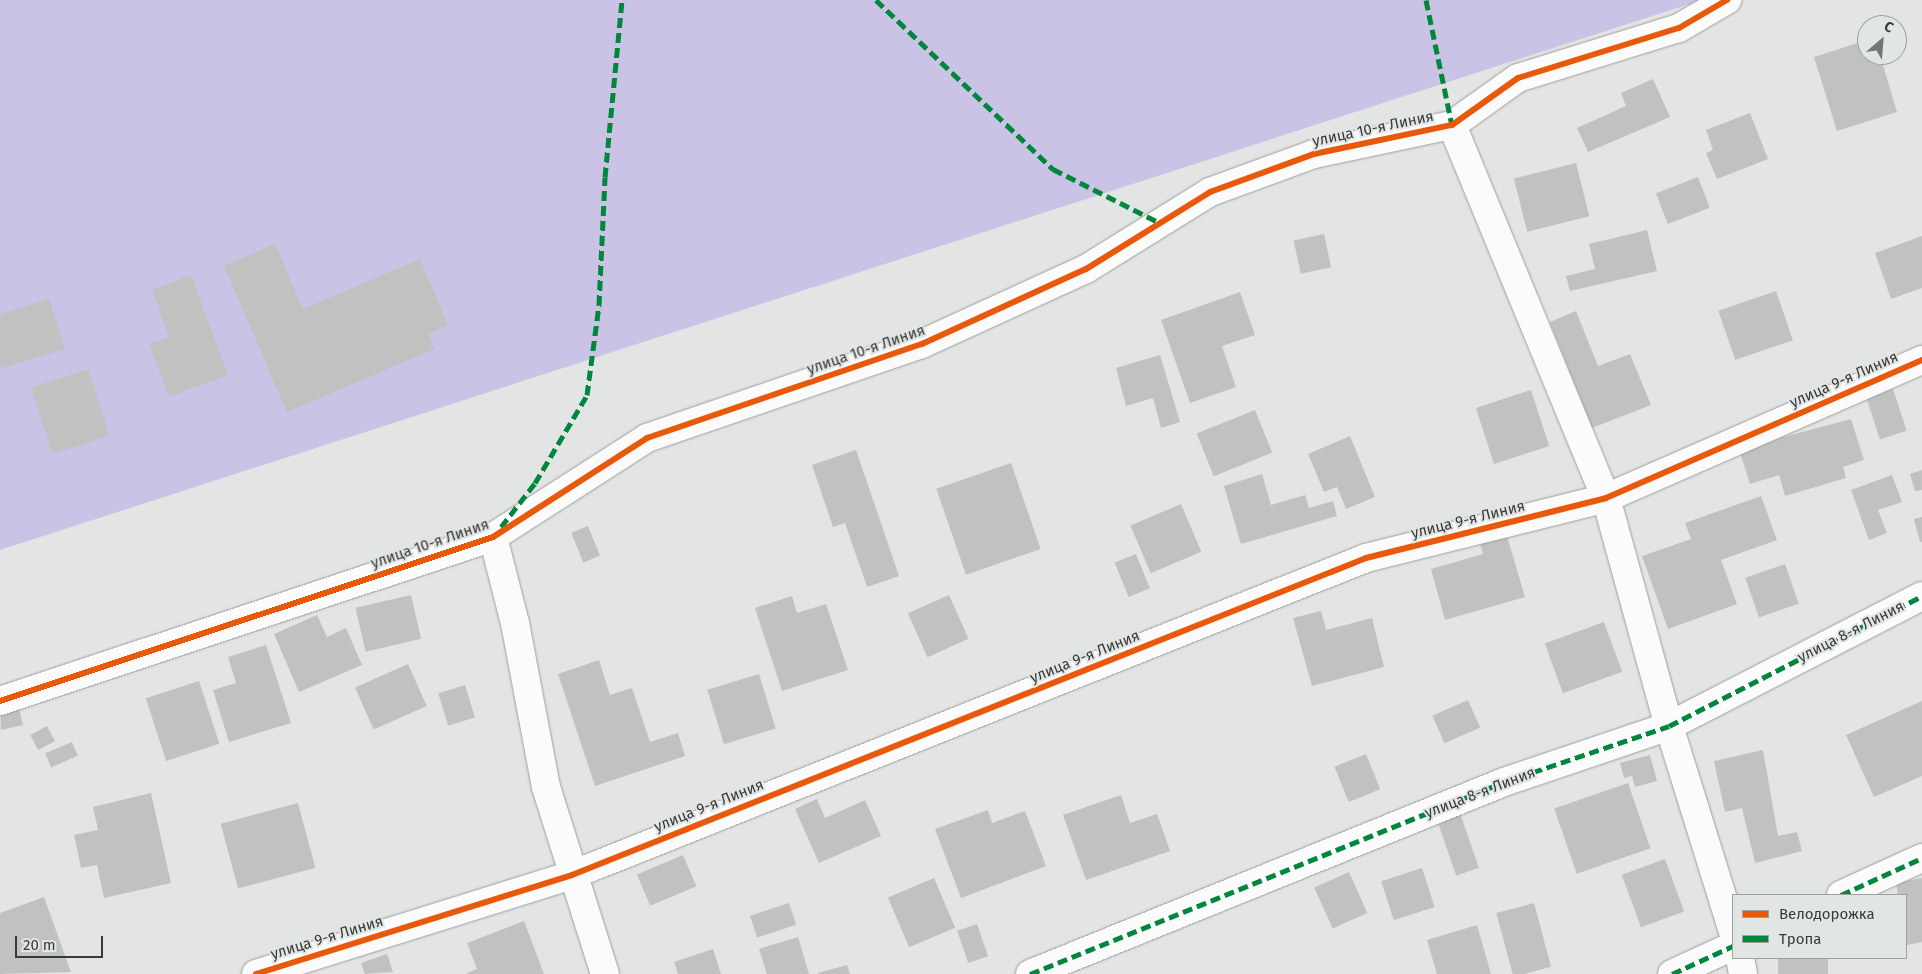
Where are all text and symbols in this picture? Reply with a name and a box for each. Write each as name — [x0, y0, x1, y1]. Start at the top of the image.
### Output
north arrow — [1857, 15, 1907, 65]
text: С — [1881, 18, 1896, 36]
street label: улица 10-я Линия — [1311, 107, 1435, 151]
street label: улица 10-я Линия — [805, 321, 927, 379]
street label: улица 9-я Линия — [1787, 348, 1901, 412]
street label: улица 9-я Линия — [1409, 497, 1527, 543]
street label: улица 10-я Линия — [369, 515, 491, 573]
street label: улица 8-я Линия — [1795, 597, 1907, 667]
street label: улица 9-я Линия — [1028, 627, 1142, 687]
street label: улица 8-я Линия — [1422, 764, 1538, 822]
street label: улица 9-я Линия — [652, 776, 766, 836]
legend — [1732, 894, 1907, 959]
text: Велодорожка — [1779, 905, 1875, 923]
street label: улица 9-я Линия — [269, 912, 385, 964]
scale bar — [18, 926, 105, 958]
text: Тропа — [1779, 930, 1821, 948]
text: 20 m — [23, 936, 56, 954]

